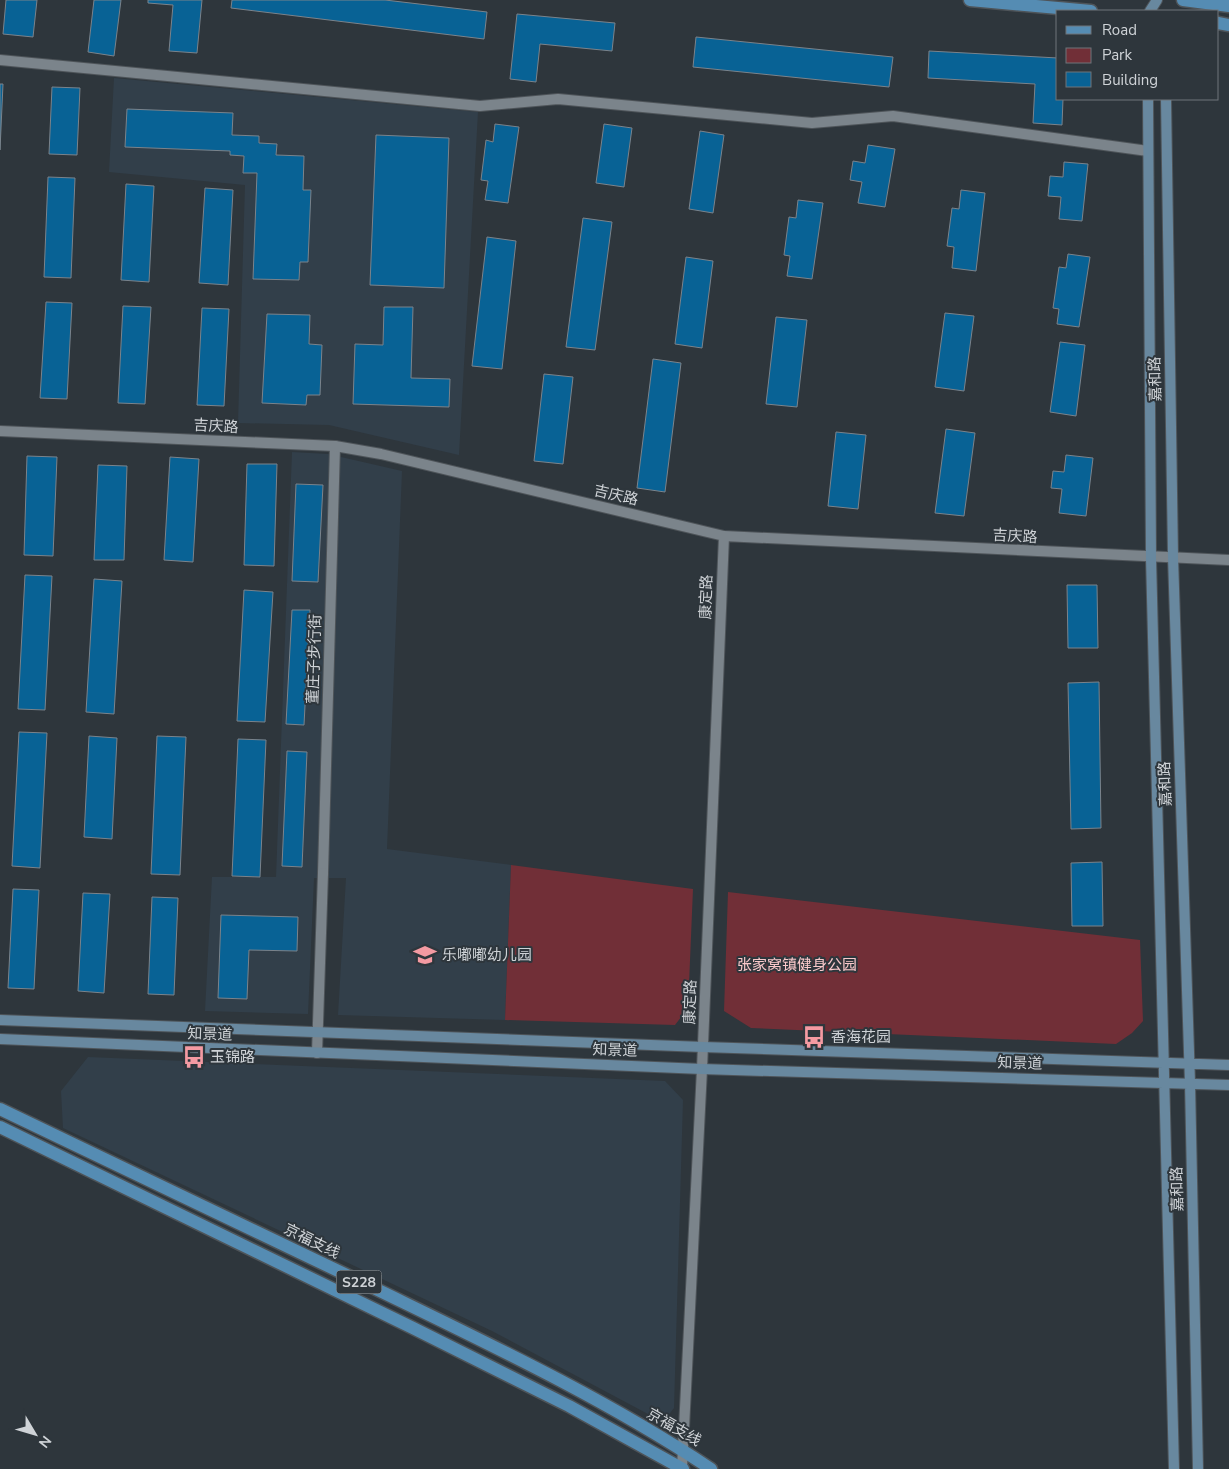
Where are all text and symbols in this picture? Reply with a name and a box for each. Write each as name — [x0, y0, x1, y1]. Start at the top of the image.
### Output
legend — [1056, 10, 1219, 100]
text: Road — [1102, 20, 1137, 40]
text: Park — [1102, 45, 1132, 65]
text: Building — [1102, 70, 1158, 90]
street label: 嘉和路 — [1145, 356, 1165, 402]
street label: 吉庆路 — [193, 415, 239, 437]
street label: 吉庆路 — [592, 480, 640, 510]
street label: 吉庆路 — [992, 525, 1038, 547]
street label: 康定路 — [695, 574, 717, 620]
street label: 董庄子步行街 — [302, 614, 326, 704]
street label: 嘉和路 — [1154, 761, 1176, 807]
school or university icon: 乐嘟嘟幼儿园 — [412, 942, 438, 968]
place label: 乐嘟嘟幼儿园 — [442, 945, 532, 965]
park label: 张家窝镇健身公园 — [737, 955, 857, 975]
street label: 康定路 — [679, 979, 701, 1025]
street label: 知景道 — [187, 1023, 233, 1045]
bus stop icon: 香海花园 — [801, 1024, 827, 1050]
place label: 香海花园 — [831, 1027, 891, 1047]
street label: 知景道 — [592, 1039, 638, 1061]
bus stop icon: 玉锦路 — [181, 1044, 207, 1070]
place label: 玉锦路 — [210, 1047, 255, 1067]
street label: 知景道 — [997, 1052, 1043, 1074]
street label: 嘉和路 — [1167, 1166, 1187, 1212]
street label: 京福支线 — [281, 1219, 343, 1263]
road number: S228 — [336, 1270, 382, 1294]
street label: 京福支线 — [643, 1403, 705, 1451]
north arrow — [10, 1409, 60, 1459]
text: N — [34, 1432, 56, 1452]

